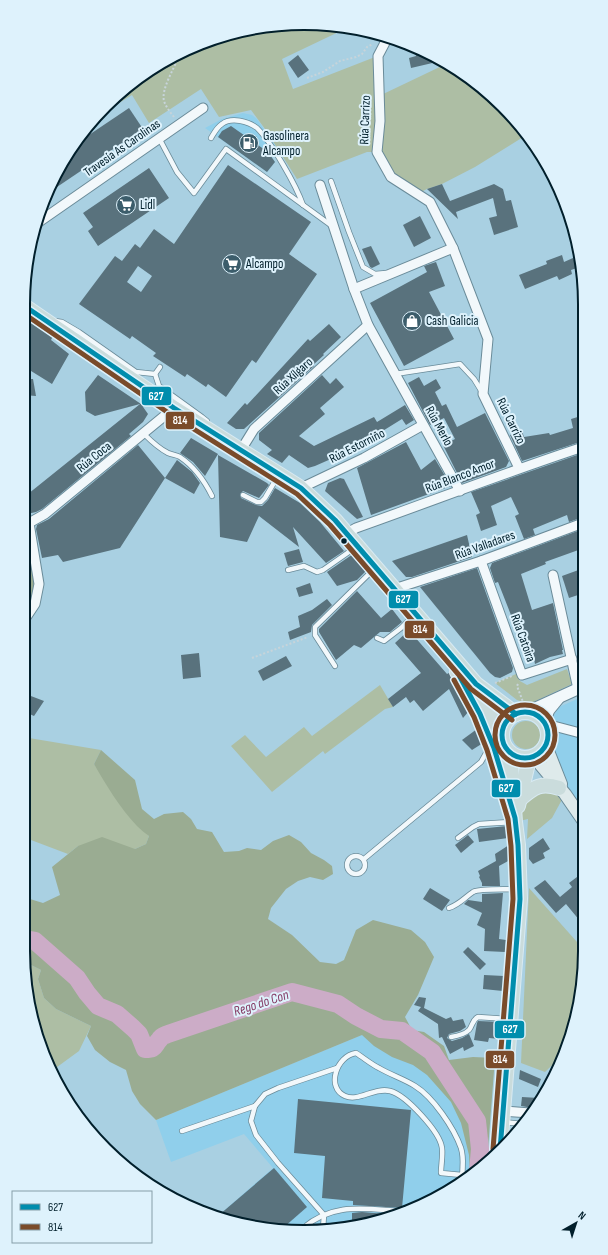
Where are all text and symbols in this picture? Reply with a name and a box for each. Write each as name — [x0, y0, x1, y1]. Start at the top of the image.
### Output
street label: Rúa Carrizo — [356, 95, 374, 145]
street label: Travesía As Carolinas — [81, 116, 164, 180]
place label: Gasolinera Alcampo — [262, 128, 309, 159]
fuel station icon: Gasolinera Alcampo — [238, 132, 260, 154]
supermarket icon: Lidl — [115, 194, 137, 216]
place label: Lidl — [140, 197, 155, 213]
supermarket icon: Alcampo — [221, 253, 243, 275]
place label: Alcampo — [245, 256, 283, 272]
shop icon: Cash Galicia — [401, 310, 423, 332]
place label: Cash Galicia — [426, 313, 479, 329]
street label: Rúa Xílgaro — [270, 354, 316, 398]
line badge: 627 — [141, 386, 172, 406]
text: 627 — [149, 390, 164, 403]
street label: Rúa Carrizo — [493, 395, 529, 447]
street label: Rúa Merlo — [422, 403, 456, 449]
line badge: 814 — [165, 411, 195, 430]
text: 814 — [173, 414, 187, 427]
street label: Rúa Estorniño — [326, 425, 388, 467]
street label: Rúa Coca — [73, 438, 115, 476]
street label: Rúa Blanco Amor — [423, 455, 497, 497]
street label: Rúa Valladares — [453, 527, 517, 563]
unlabelled marker — [339, 536, 349, 546]
line badge: 627 — [388, 590, 419, 609]
text: 627 — [396, 593, 411, 606]
street label: Rúa Catoira — [507, 612, 539, 664]
line badge: 814 — [404, 620, 435, 639]
text: 814 — [413, 623, 427, 636]
line badge: 627 — [491, 779, 521, 798]
text: 627 — [499, 782, 514, 795]
water label: Rego do Con — [231, 986, 291, 1020]
line badge: 627 — [494, 1020, 525, 1039]
text: 627 — [503, 1023, 518, 1036]
line badge: 814 — [485, 1050, 515, 1069]
text: 814 — [493, 1053, 507, 1066]
legend — [12, 1191, 152, 1243]
text: 627 — [48, 1200, 63, 1215]
north arrow — [556, 1203, 596, 1243]
text: N — [576, 1209, 588, 1223]
text: 814 — [48, 1220, 62, 1235]

